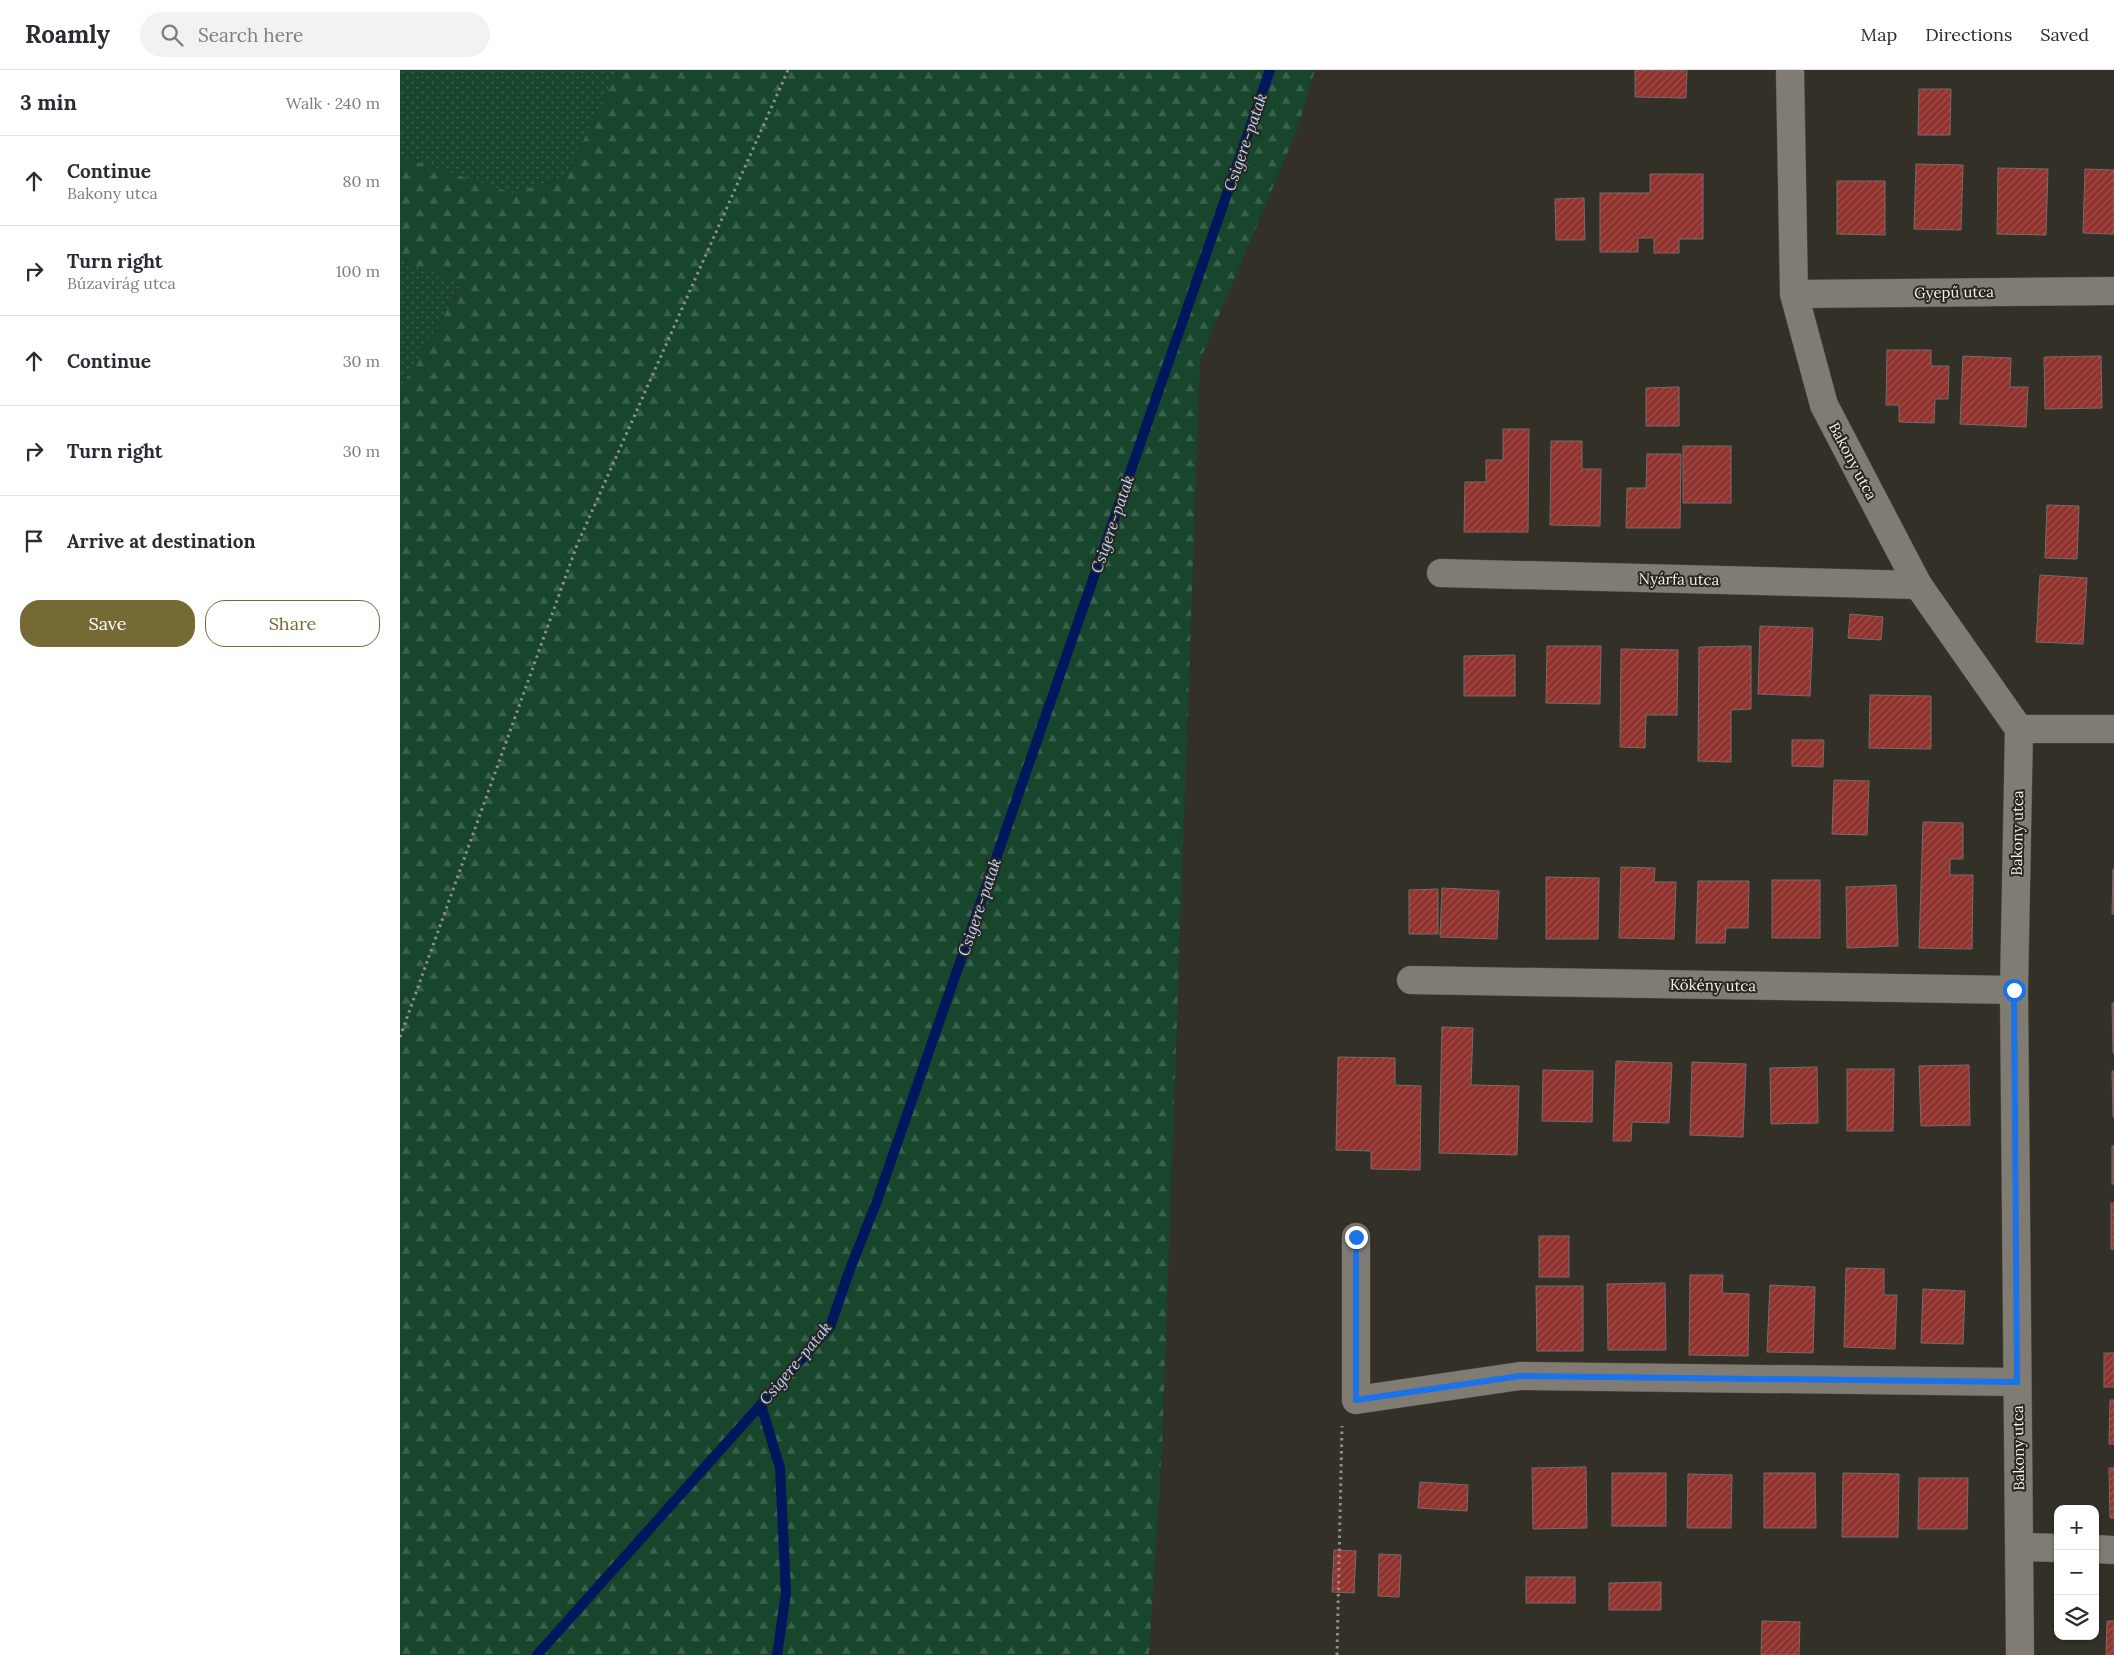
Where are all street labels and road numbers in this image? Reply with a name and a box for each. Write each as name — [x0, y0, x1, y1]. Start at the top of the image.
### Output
street label: Gyepű utca — [1914, 282, 1994, 302]
street label: Bakony utca — [1825, 419, 1881, 503]
street label: Nyárfa utca — [1638, 569, 1720, 589]
street label: Bakony utca — [2007, 790, 2027, 876]
street label: Kökény utca — [1670, 975, 1757, 995]
street label: Bakony utca — [2008, 1405, 2028, 1491]

